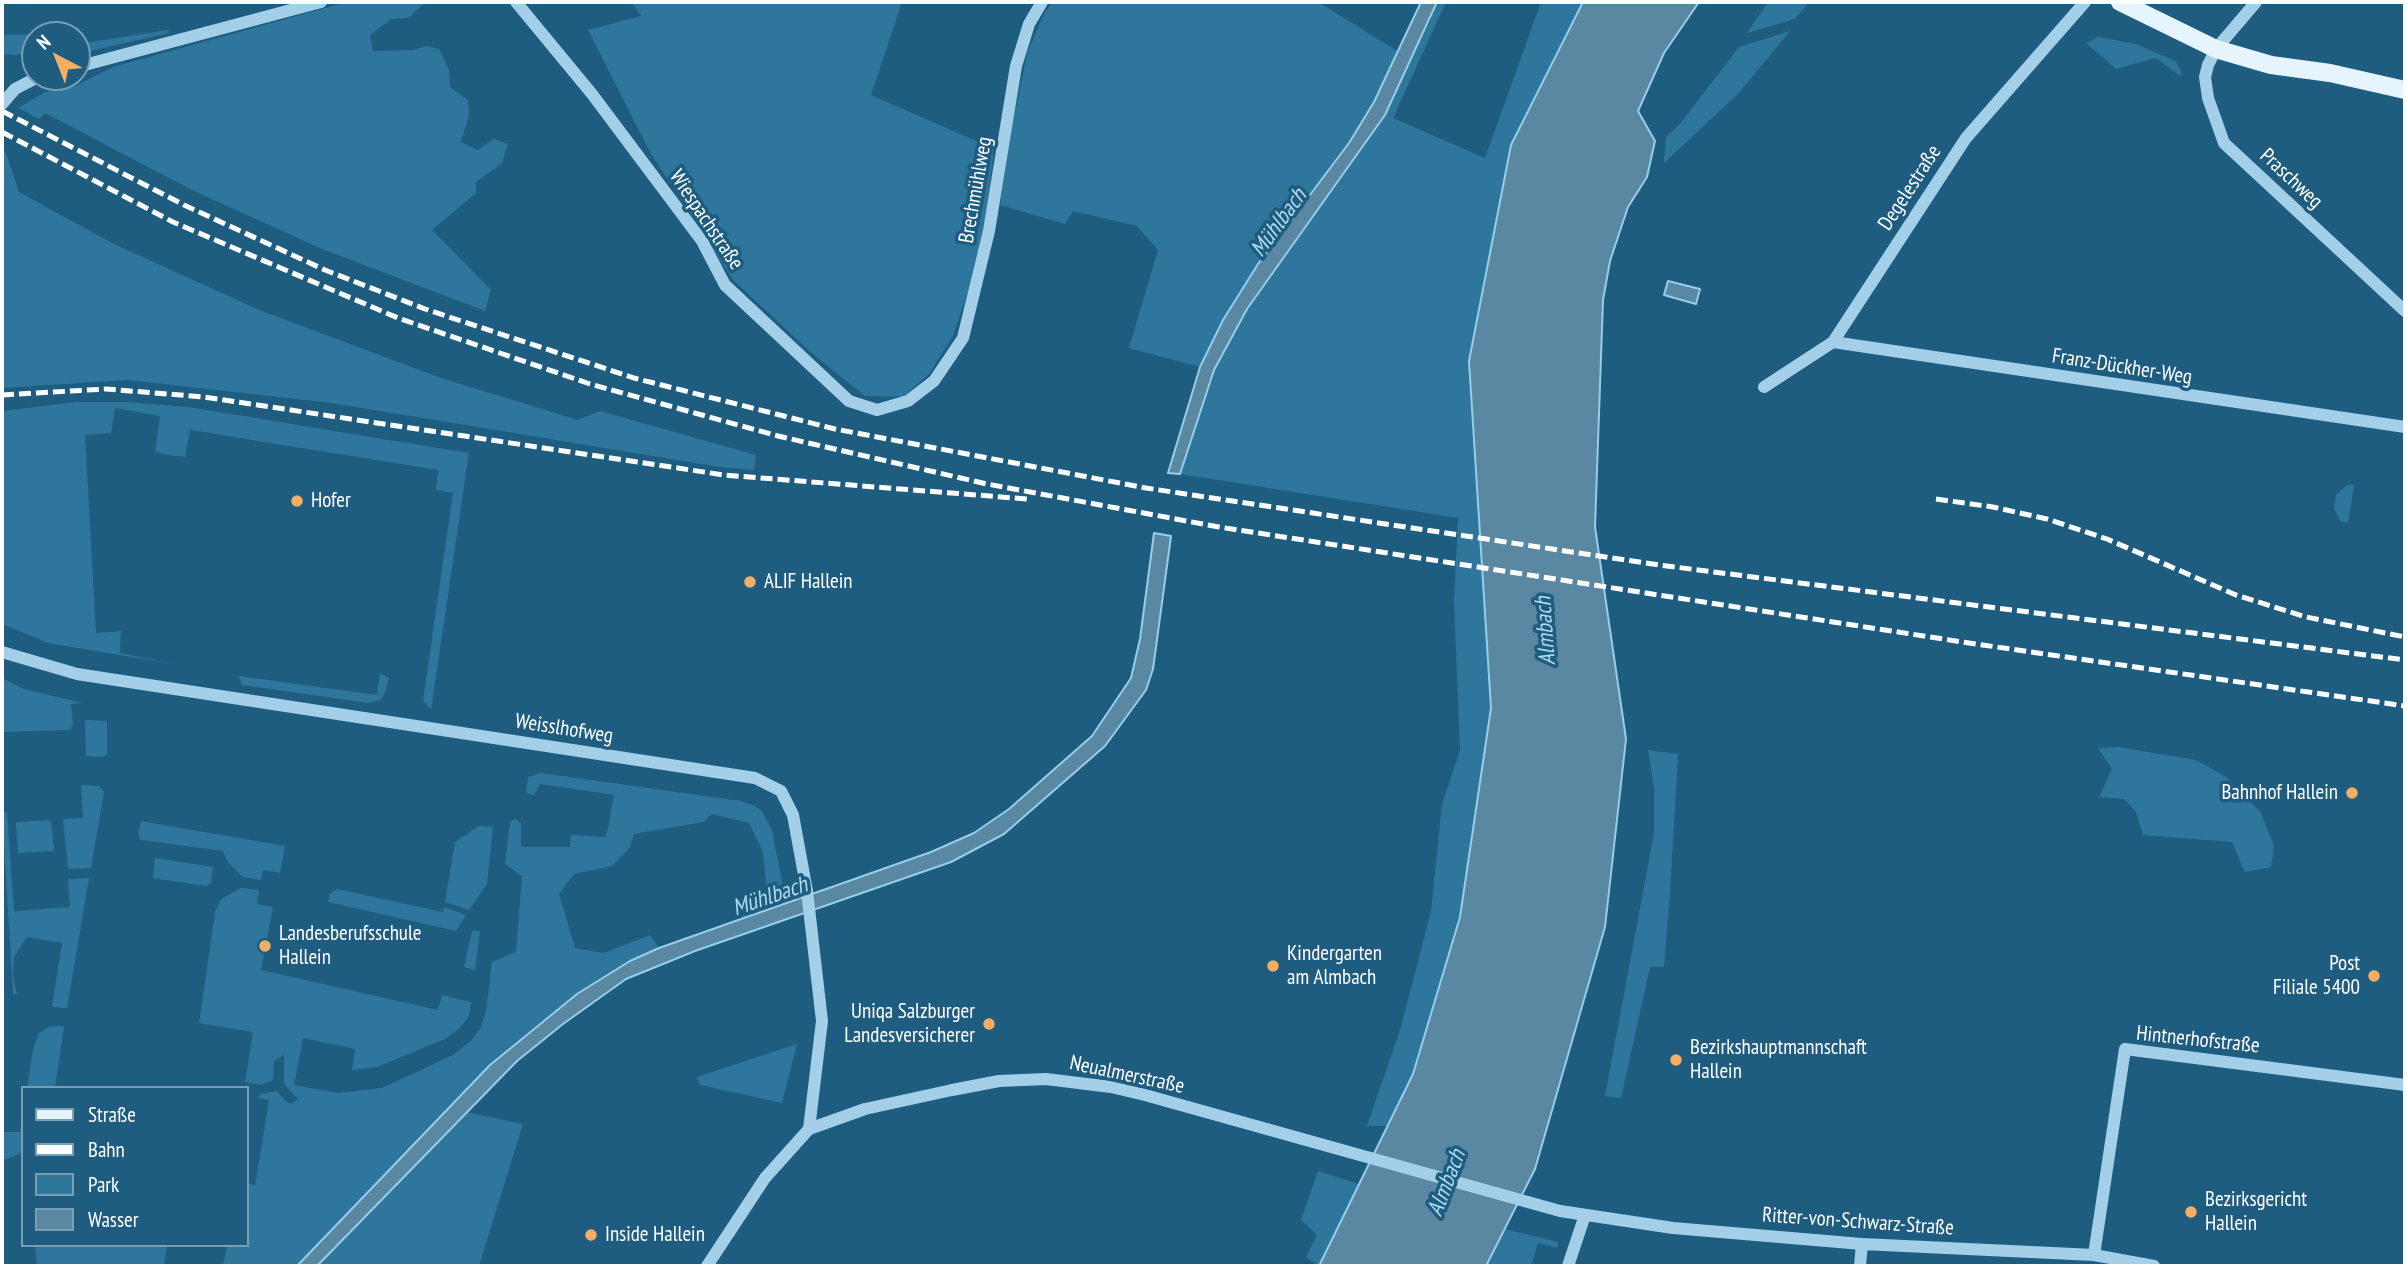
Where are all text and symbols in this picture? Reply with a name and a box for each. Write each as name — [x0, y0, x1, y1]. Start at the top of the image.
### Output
north arrow — [21, 21, 91, 91]
text: N — [31, 30, 55, 54]
street label: Brechmühlweg — [954, 135, 998, 245]
street label: Degelestraße — [1873, 141, 1947, 235]
street label: Praschweg — [2254, 144, 2328, 214]
street label: Wiespachstraße — [664, 165, 748, 275]
water label: Mühlbach — [1245, 183, 1313, 263]
street label: Franz-Dückher-Weg — [2050, 343, 2194, 391]
place label: Hofer — [311, 488, 351, 514]
marker: Hofer — [289, 493, 305, 509]
place label: ALIF Hallein — [764, 569, 853, 595]
marker: ALIF Hallein — [742, 574, 758, 590]
water label: Almbach — [1530, 596, 1562, 666]
street label: Weisslhofweg — [513, 709, 615, 749]
place label: Bahnhof Hallein — [2221, 780, 2338, 806]
marker: Bahnhof Hallein — [2344, 785, 2360, 801]
water label: Mühlbach — [729, 871, 811, 923]
place label: Landesberufsschule Hallein — [279, 921, 422, 971]
marker: Landesberufsschule Hallein — [257, 938, 273, 954]
place label: Kindergarten am Almbach — [1287, 941, 1382, 991]
place label: Post Filiale 5400 — [2273, 951, 2360, 1001]
marker: Kindergarten am Almbach — [1265, 958, 1281, 974]
marker: Post Filiale 5400 — [2366, 968, 2382, 984]
place label: Uniqa Salzburger Landesversicherer — [844, 999, 975, 1049]
marker: Uniqa Salzburger Landesversicherer — [981, 1016, 997, 1032]
street label: Hintnerhofstraße — [2135, 1021, 2261, 1059]
place label: Bezirkshauptmannschaft Hallein — [1690, 1035, 1867, 1085]
street label: Neualmerstraße — [1067, 1051, 1187, 1099]
marker: Bezirkshauptmannschaft Hallein — [1668, 1052, 1684, 1068]
legend — [21, 1086, 248, 1247]
text: Straße — [88, 1101, 136, 1128]
text: Bahn — [88, 1136, 125, 1163]
water label: Almbach — [1422, 1146, 1472, 1220]
text: Park — [88, 1171, 119, 1198]
place label: Bezirksgericht Hallein — [2205, 1187, 2307, 1237]
street label: Ritter-von-Schwarz-Straße — [1761, 1203, 1955, 1241]
marker: Bezirksgericht Hallein — [2183, 1204, 2199, 1220]
text: Wasser — [88, 1206, 138, 1233]
place label: Inside Hallein — [605, 1222, 705, 1248]
marker: Inside Hallein — [583, 1227, 599, 1243]

